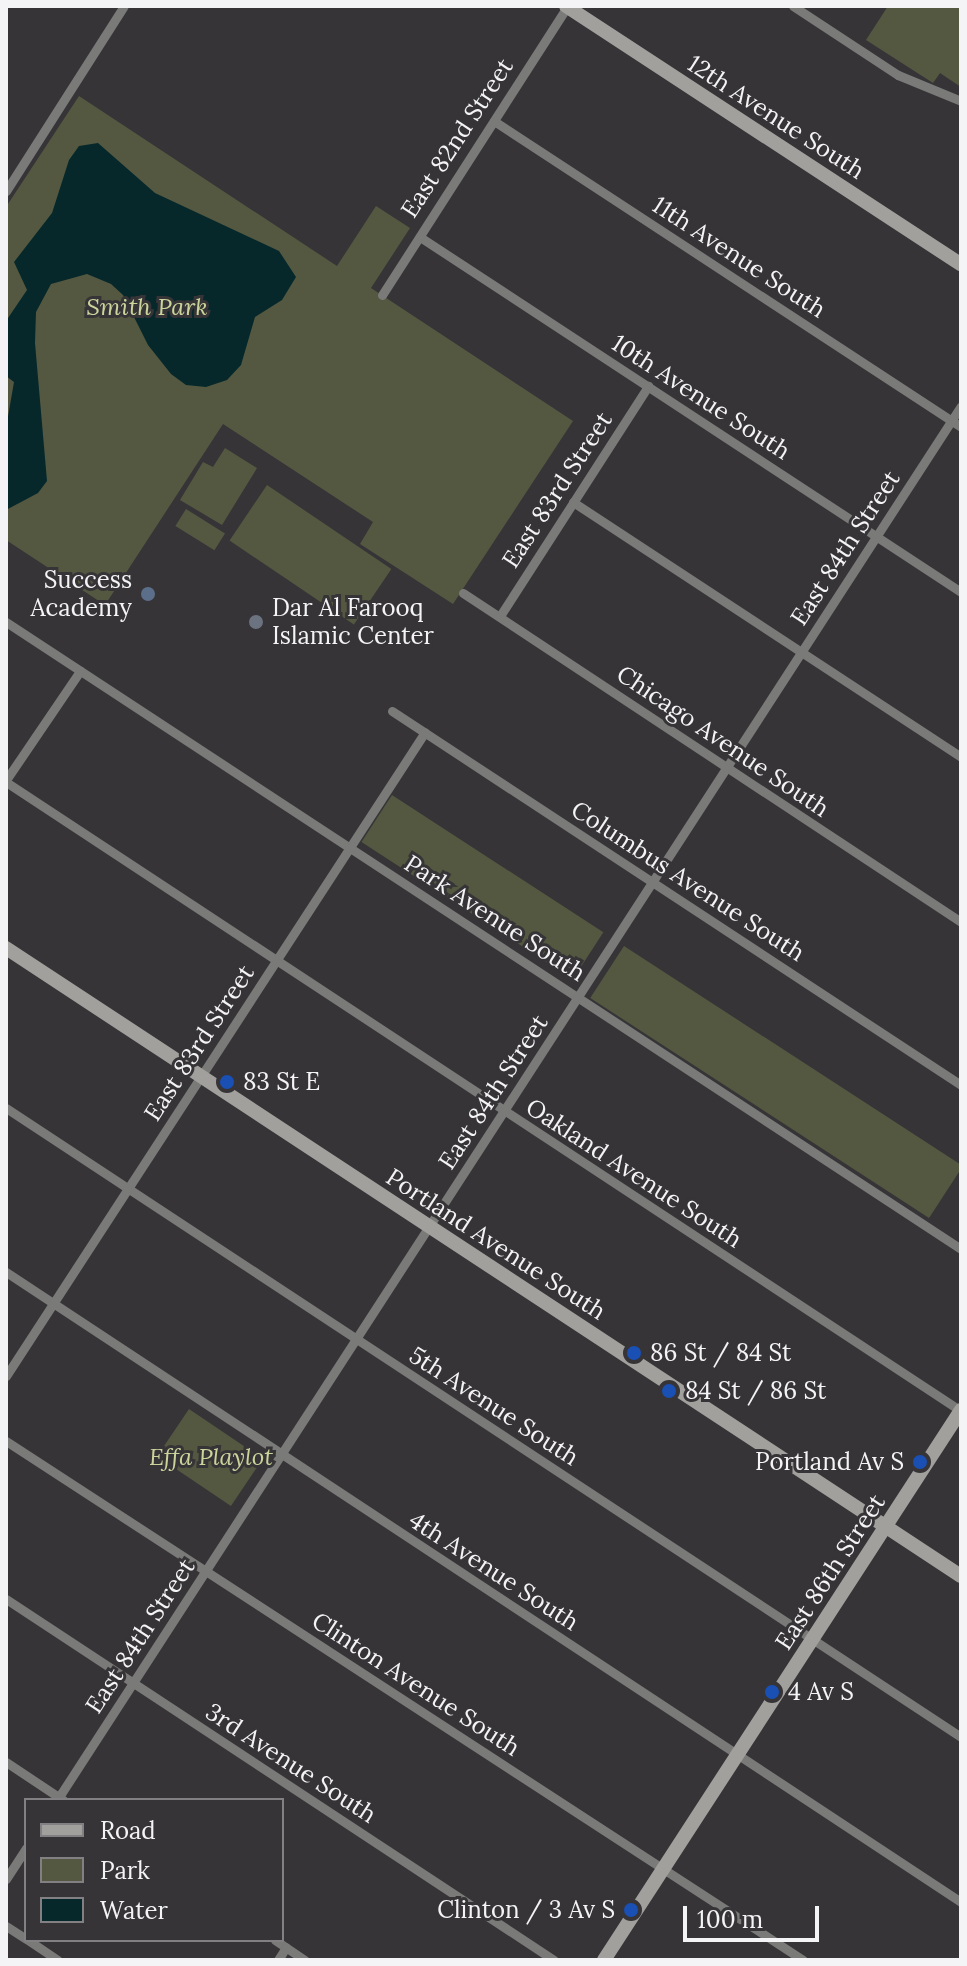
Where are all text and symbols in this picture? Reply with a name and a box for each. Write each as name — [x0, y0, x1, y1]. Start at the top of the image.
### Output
street label: 12th Avenue South — [682, 49, 870, 185]
street label: East 82nd Street — [395, 53, 519, 223]
street label: 11th Avenue South — [647, 190, 831, 324]
park label: Smith Park — [86, 293, 208, 321]
street label: 10th Avenue South — [606, 329, 796, 465]
street label: East 83rd Street — [496, 407, 618, 573]
street label: East 84th Street — [784, 465, 906, 631]
place label: Success Academy — [31, 566, 132, 622]
marker: Success Academy — [139, 585, 157, 603]
place label: Dar Al Farooq Islamic Center — [272, 594, 434, 650]
marker: Dar Al Farooq Islamic Center — [247, 613, 265, 631]
street label: Chicago Avenue South — [611, 659, 835, 823]
street label: Columbus Avenue South — [566, 795, 810, 967]
street label: Park Avenue South — [399, 849, 591, 987]
street label: East 83rd Street — [138, 960, 260, 1126]
street label: East 84th Street — [432, 1009, 554, 1175]
place label: 83 St E — [243, 1068, 320, 1096]
marker: 83 St E — [218, 1073, 236, 1091]
street label: Oakland Avenue South — [521, 1092, 747, 1254]
street label: Portland Avenue South — [381, 1162, 611, 1326]
place label: 86 St / 84 St — [650, 1339, 791, 1367]
street label: 5th Avenue South — [404, 1340, 584, 1472]
marker: 86 St / 84 St — [625, 1344, 643, 1362]
place label: 84 St / 86 St — [685, 1377, 826, 1405]
marker: 84 St / 86 St — [660, 1382, 678, 1400]
park label: Effa Playlot — [149, 1443, 273, 1471]
place label: Portland Av S — [755, 1448, 904, 1476]
marker: Portland Av S — [911, 1453, 929, 1471]
street label: East 86th Street — [769, 1489, 891, 1655]
street label: 4th Avenue South — [404, 1505, 584, 1637]
street label: East 84th Street — [79, 1553, 201, 1719]
street label: Clinton Avenue South — [307, 1606, 525, 1762]
place label: 4 Av S — [788, 1678, 854, 1706]
marker: 4 Av S — [763, 1683, 781, 1701]
street label: 3rd Avenue South — [200, 1697, 382, 1829]
legend — [24, 1798, 284, 1942]
text: Road — [100, 1815, 156, 1846]
text: Park — [100, 1855, 150, 1886]
scale bar — [687, 1890, 823, 1940]
text: Water — [100, 1895, 168, 1926]
place label: Clinton / 3 Av S — [437, 1896, 615, 1924]
marker: Clinton / 3 Av S — [622, 1901, 640, 1919]
text: 100 m — [697, 1904, 763, 1935]

